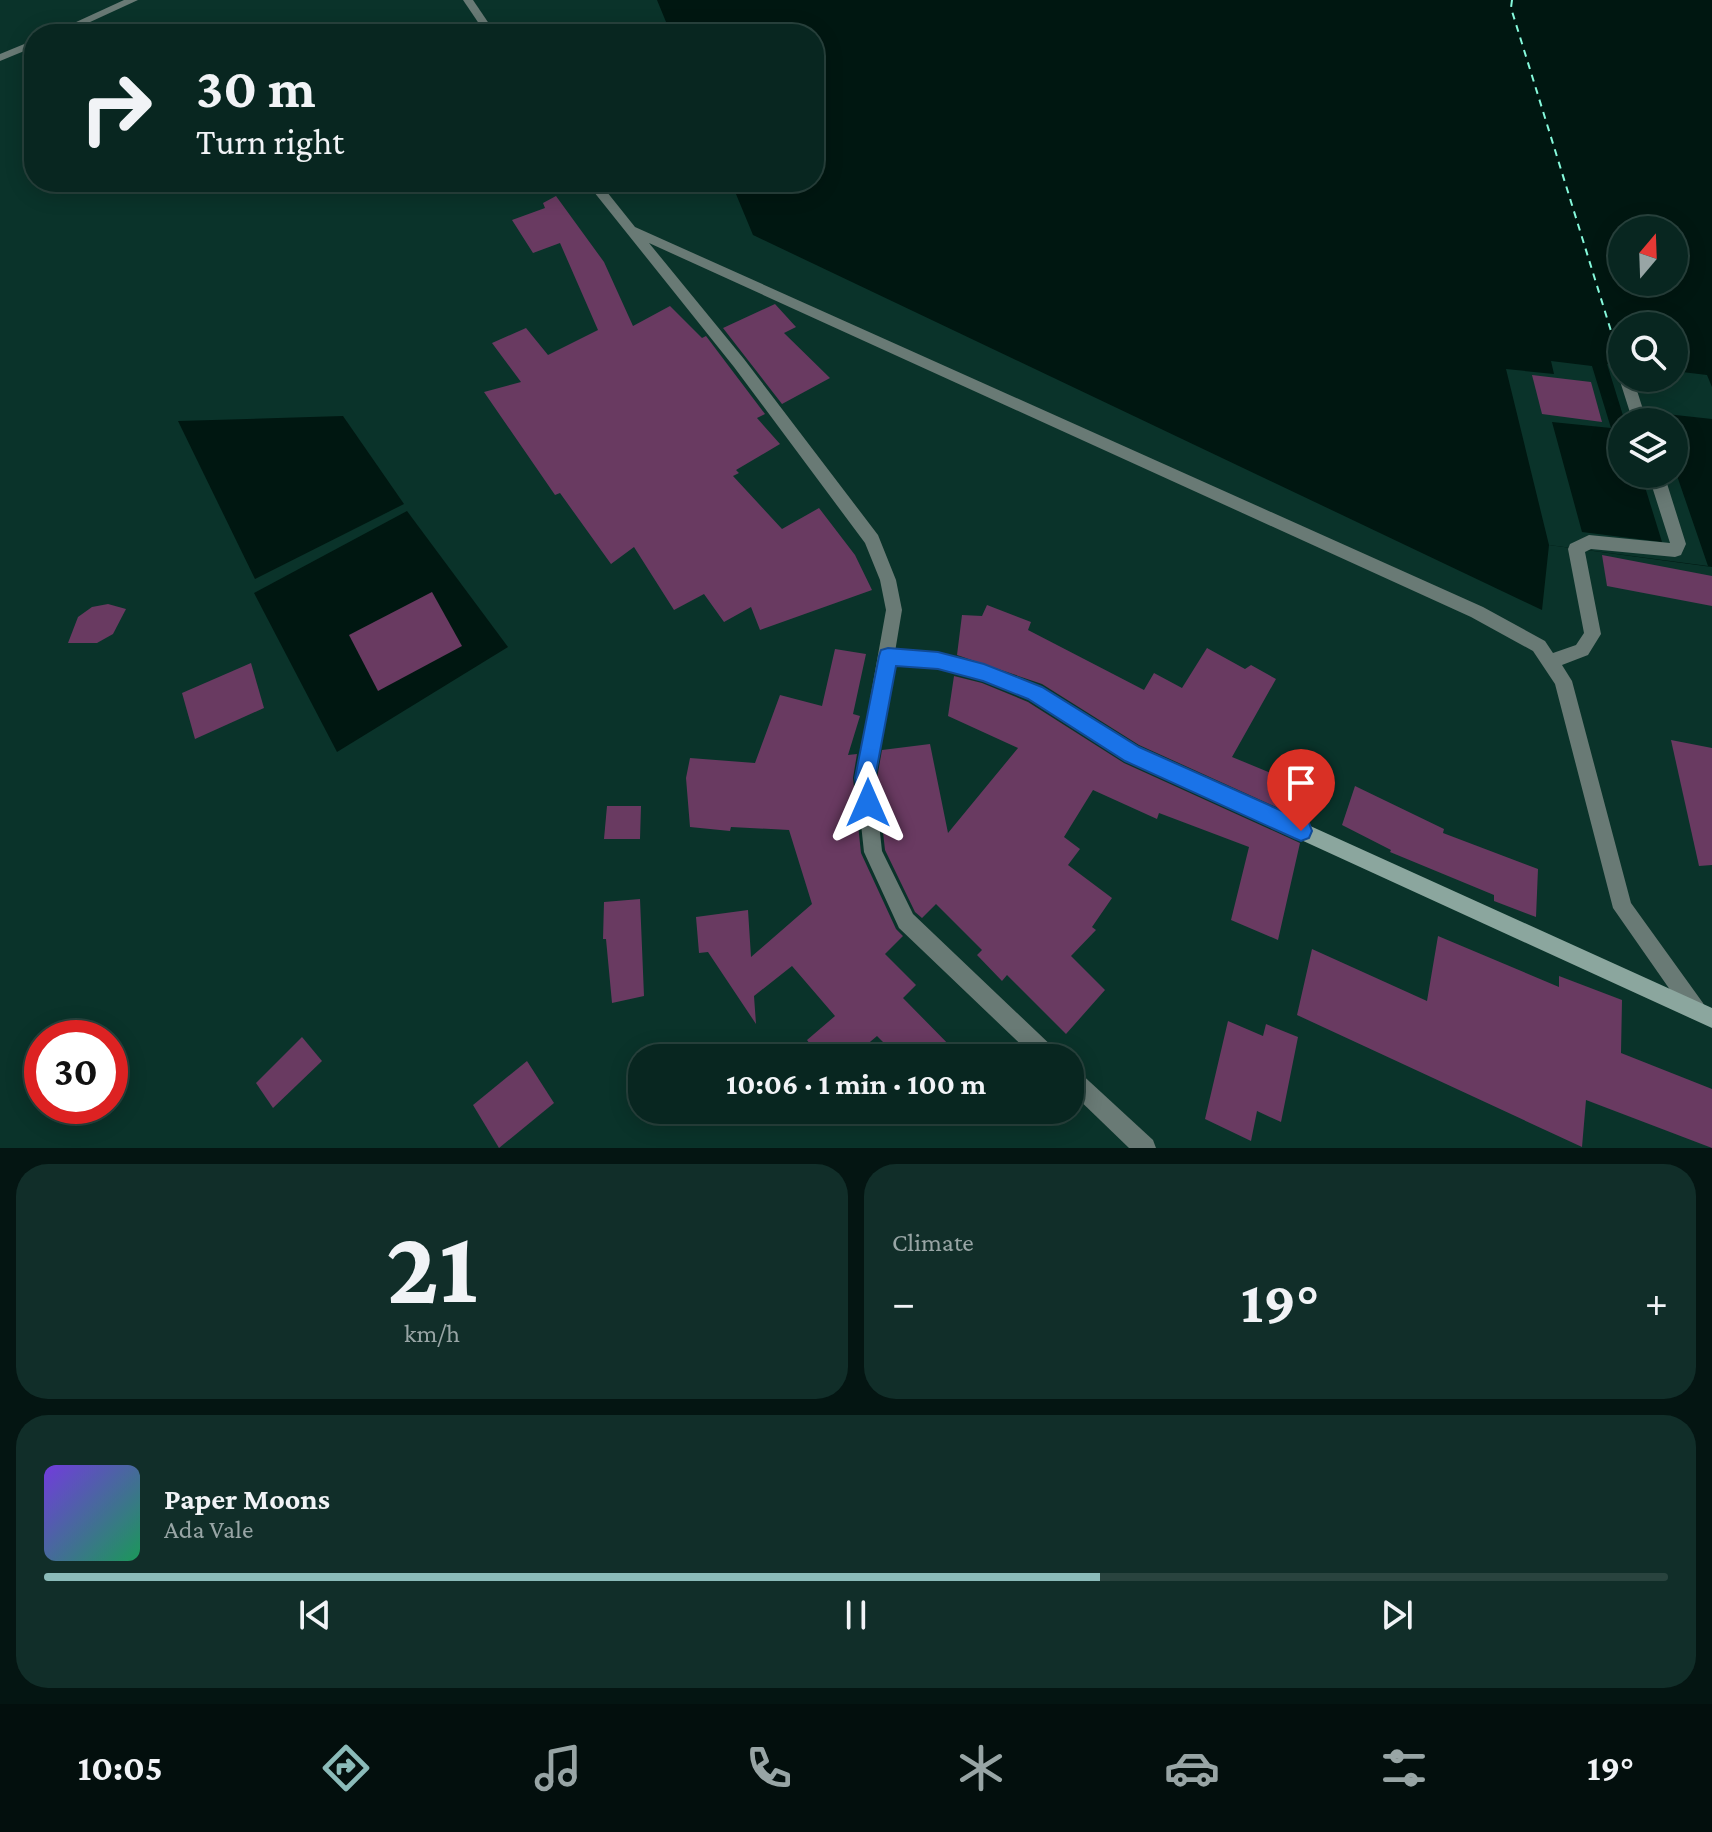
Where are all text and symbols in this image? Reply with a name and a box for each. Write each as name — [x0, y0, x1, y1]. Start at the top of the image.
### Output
icon: right — [64, 56, 168, 160]
text: 30 m — [196, 57, 316, 119]
text: Turn right — [196, 122, 344, 162]
north arrow — [1608, 216, 1688, 296]
map controls — [1608, 216, 1688, 488]
button: search — [1608, 312, 1688, 392]
button: layers — [1608, 408, 1688, 488]
pin — [1267, 749, 1335, 831]
position arrow — [826, 761, 910, 845]
icon: arrive — [1279, 761, 1323, 805]
speed limit sign: 30 — [24, 1020, 128, 1124]
text: 10:06 · 1 min · 100 m — [726, 1067, 986, 1100]
text: 21 — [386, 1209, 478, 1324]
text: Climate — [892, 1228, 974, 1257]
text: 19° — [1241, 1268, 1319, 1335]
text: − — [892, 1278, 915, 1326]
text: + — [1645, 1278, 1668, 1326]
text: km/h — [404, 1319, 460, 1348]
text: Paper Moons — [164, 1482, 330, 1515]
text: Ada Vale — [164, 1515, 253, 1544]
icon: previous — [293, 1593, 337, 1637]
icon: pause — [834, 1593, 878, 1637]
icon: next — [1375, 1593, 1419, 1637]
icon: directions — [318, 1740, 374, 1796]
icon: music — [530, 1740, 586, 1796]
icon: phone — [741, 1740, 797, 1796]
icon: climate — [953, 1740, 1009, 1796]
icon: car — [1164, 1740, 1220, 1796]
icon: filters — [1376, 1740, 1432, 1796]
text: 10:05 — [78, 1748, 163, 1788]
text: 19° — [1587, 1748, 1634, 1788]

